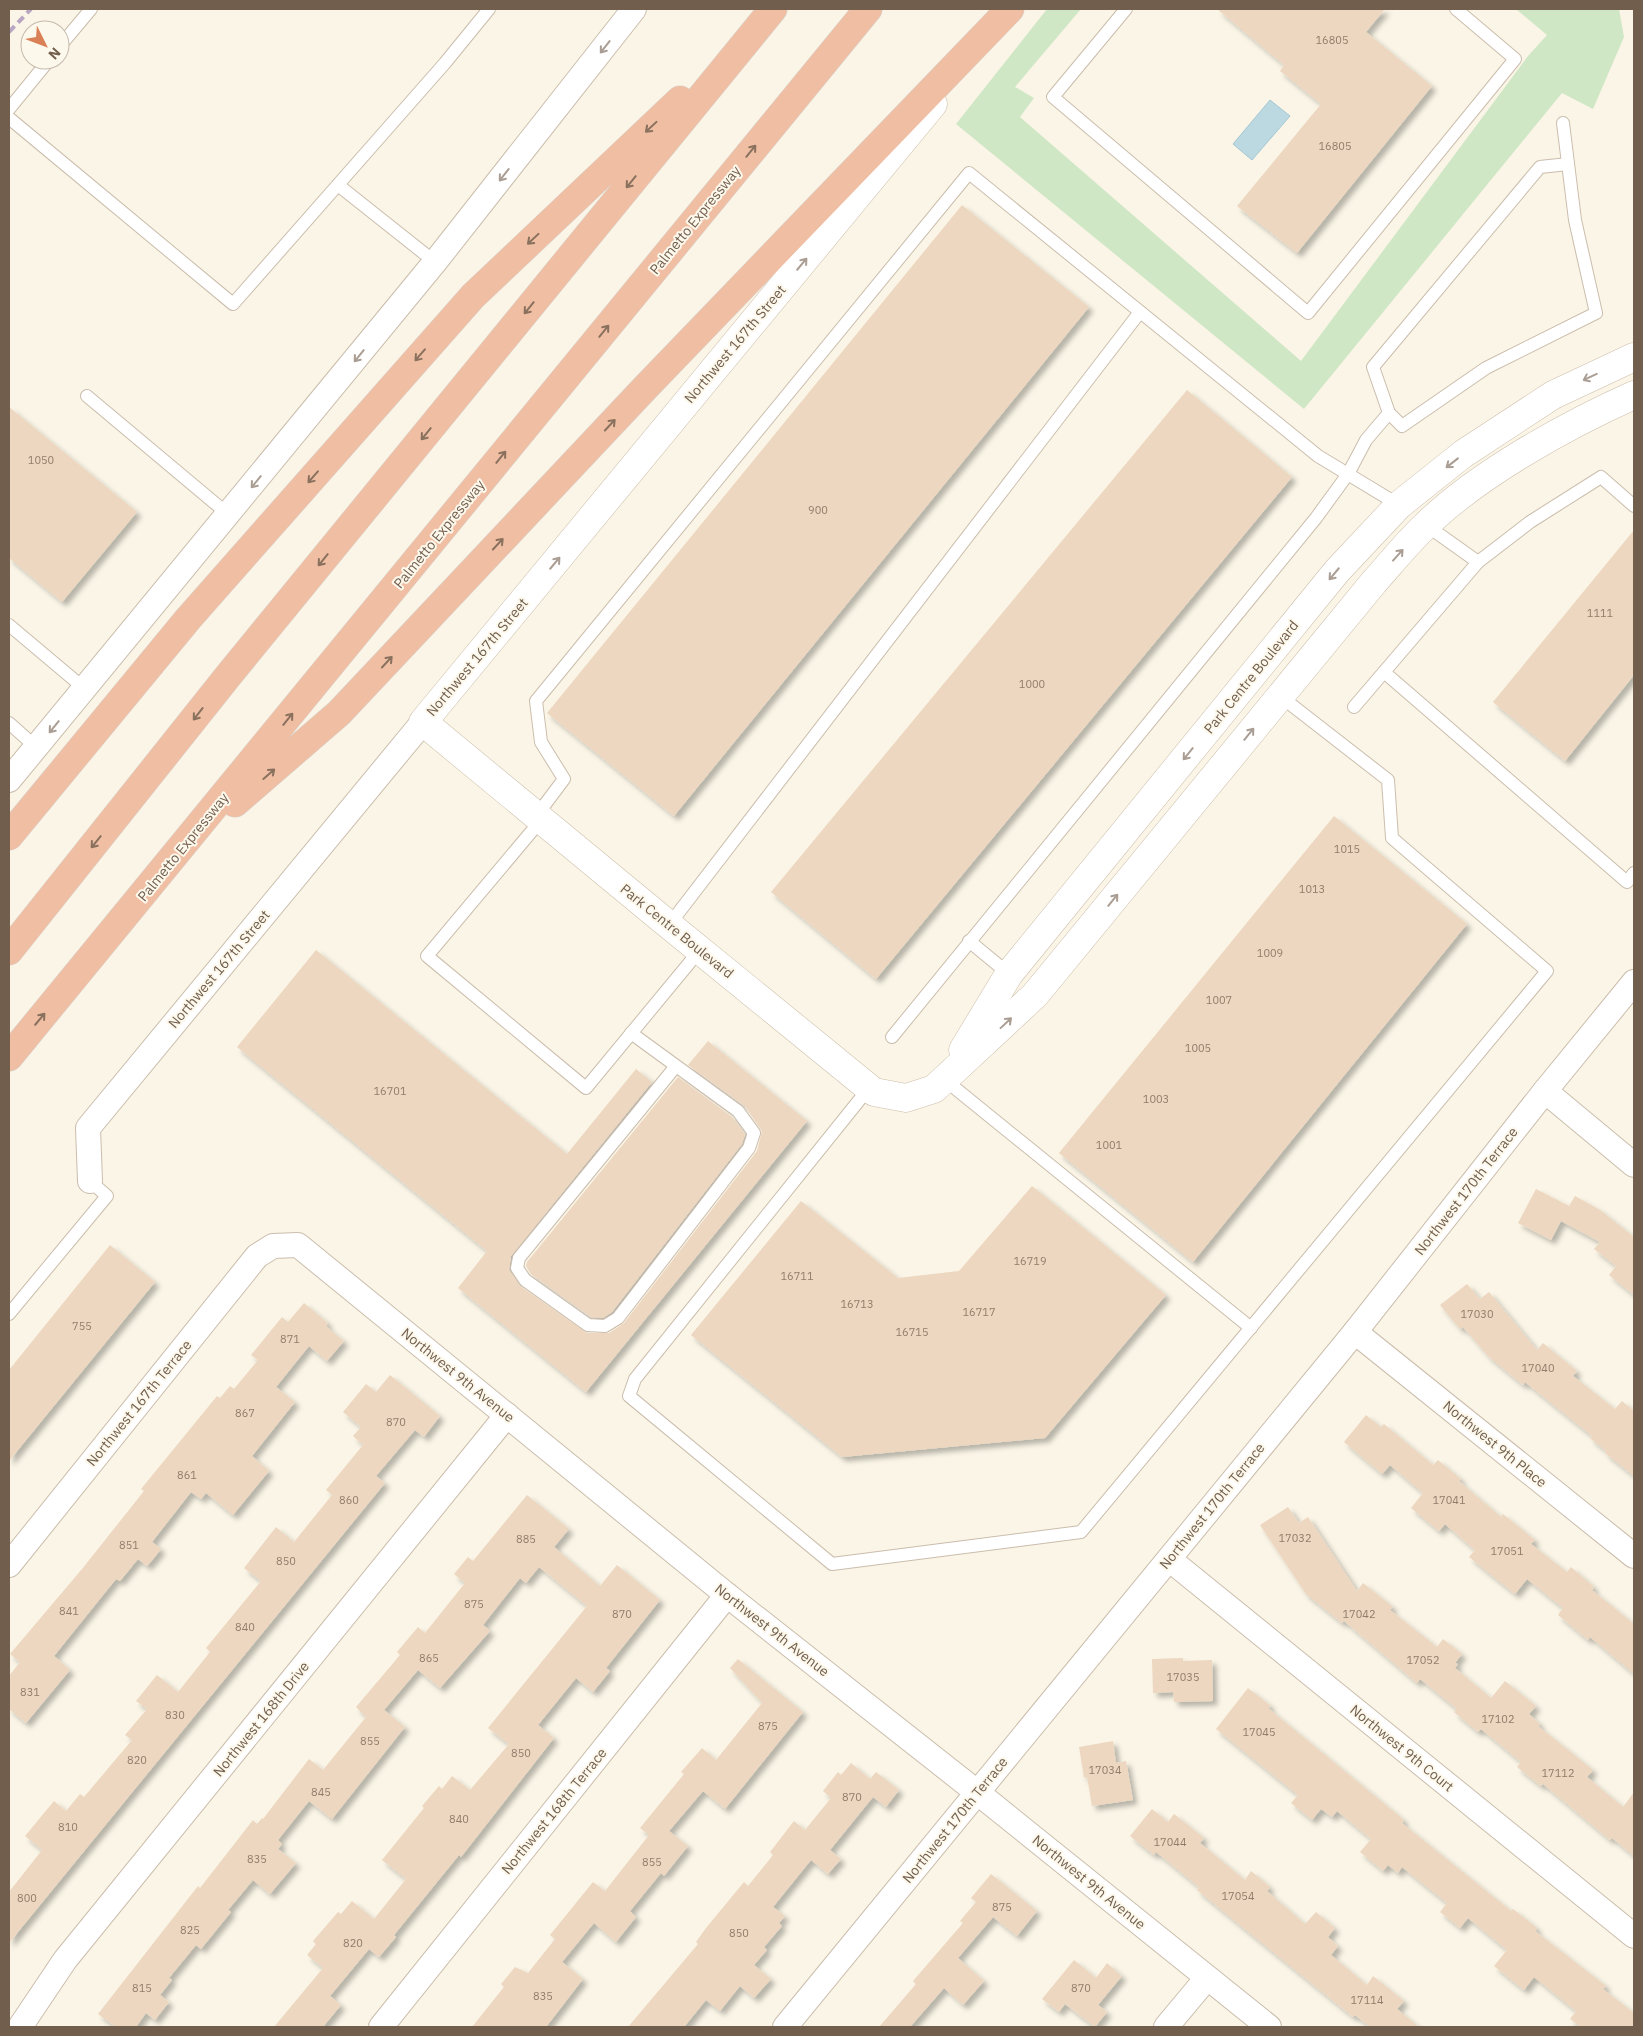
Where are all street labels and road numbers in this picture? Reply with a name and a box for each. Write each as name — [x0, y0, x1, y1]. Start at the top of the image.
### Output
street label: Palmetto Expressway — [646, 162, 744, 278]
street label: Northwest 167th Street — [680, 281, 790, 407]
street label: Palmetto Expressway — [390, 476, 488, 592]
street label: Northwest 167th Street — [422, 594, 532, 720]
street label: Park Centre Boulevard — [1200, 617, 1302, 737]
street label: Palmetto Expressway — [134, 789, 232, 905]
street label: Park Centre Boulevard — [617, 880, 737, 982]
street label: Northwest 167th Street — [164, 906, 274, 1032]
street label: Northwest 170th Terrace — [1410, 1123, 1522, 1259]
street label: Northwest 9th Avenue — [398, 1324, 518, 1426]
street label: Northwest 167th Terrace — [82, 1336, 196, 1470]
street label: Northwest 9th Place — [1440, 1397, 1551, 1491]
street label: Northwest 170th Terrace — [1155, 1439, 1269, 1573]
street label: Northwest 9th Avenue — [711, 1580, 833, 1680]
street label: Northwest 168th Drive — [209, 1658, 313, 1780]
street label: Northwest 9th Court — [1347, 1701, 1458, 1795]
street label: Northwest 168th Terrace — [497, 1744, 611, 1878]
street label: Northwest 170th Terrace — [898, 1753, 1012, 1887]
street label: Northwest 9th Avenue — [1029, 1831, 1149, 1933]

